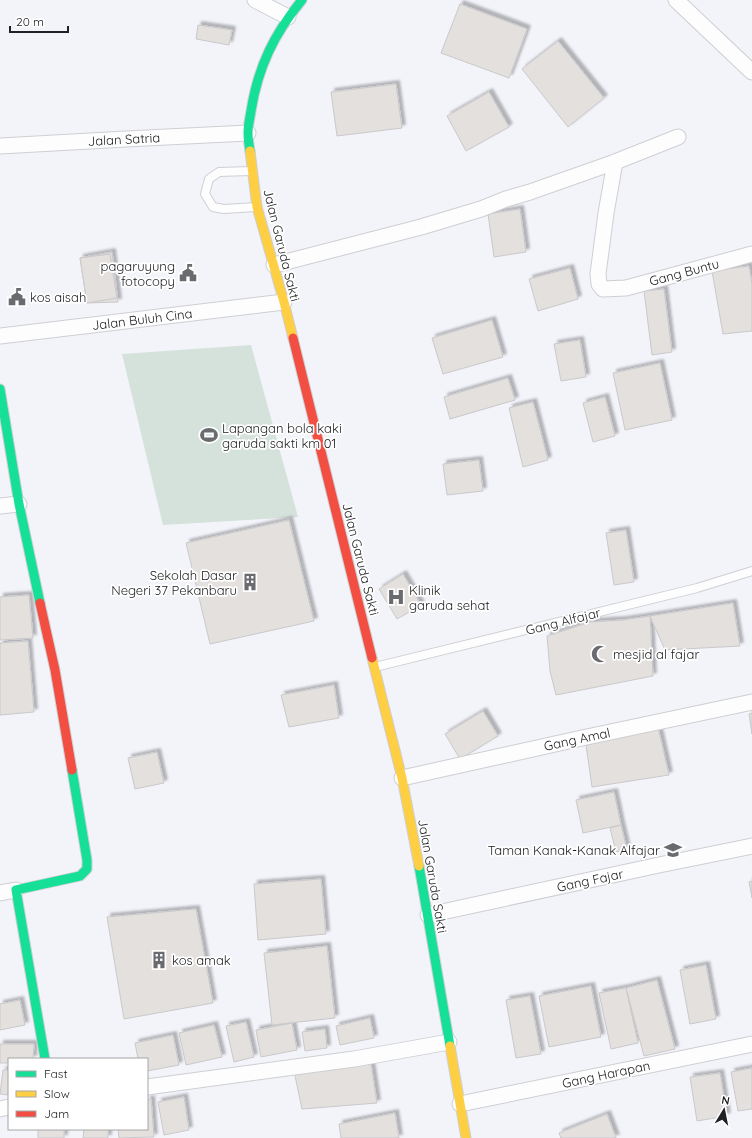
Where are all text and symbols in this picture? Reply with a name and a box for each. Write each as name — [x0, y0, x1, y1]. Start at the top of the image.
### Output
scale bar — [10, 8, 68, 34]
text: 20 m — [16, 14, 44, 29]
street label: Jalan Satria — [87, 129, 161, 149]
street label: Jalan Garuda Sakti — [260, 187, 304, 303]
street label: Gang Buntu — [647, 255, 721, 289]
place label: pagaruyung fotocopy — [101, 258, 175, 289]
public building icon: pagaruyung fotocopy — [178, 263, 198, 283]
public building icon: kos aisah — [7, 287, 27, 307]
place label: kos aisah — [30, 289, 86, 305]
street label: Jalan Buluh Cina — [91, 305, 193, 333]
place label: Lapangan bola kaki garuda sakti km 01 — [222, 420, 342, 451]
sports icon: Lapangan bola kaki garuda sakti km 01 — [199, 425, 219, 445]
street label: Jalan Garuda Sakti — [339, 501, 383, 617]
place label: Sekolah Dasar Negeri 37 Pekanbaru — [111, 567, 237, 598]
building icon: Sekolah Dasar Negeri 37 Pekanbaru — [240, 572, 260, 592]
place label: Klinik garuda sehat — [409, 582, 490, 613]
hospital icon: Klinik garuda sehat — [386, 587, 406, 607]
street label: Gang Alfajar — [524, 604, 602, 638]
mosque icon: mesjid al fajar — [590, 644, 610, 664]
place label: mesjid al fajar — [613, 646, 699, 662]
street label: Gang Amal — [542, 724, 612, 754]
street label: Jalan Garuda Sakti — [415, 818, 451, 934]
school or university icon: Taman Kanak-Kanak Alfajar — [663, 840, 683, 860]
place label: Taman Kanak-Kanak Alfajar — [488, 842, 660, 858]
street label: Gang Fajar — [555, 865, 625, 895]
building icon: kos amak — [149, 950, 169, 970]
place label: kos amak — [172, 952, 231, 968]
street label: Gang Harapan — [561, 1057, 651, 1091]
legend — [8, 1058, 148, 1130]
text: Fast — [44, 1066, 68, 1081]
text: Slow — [44, 1086, 70, 1101]
north arrow — [704, 1090, 744, 1130]
text: N — [721, 1093, 731, 1108]
text: Jam — [44, 1106, 69, 1121]

